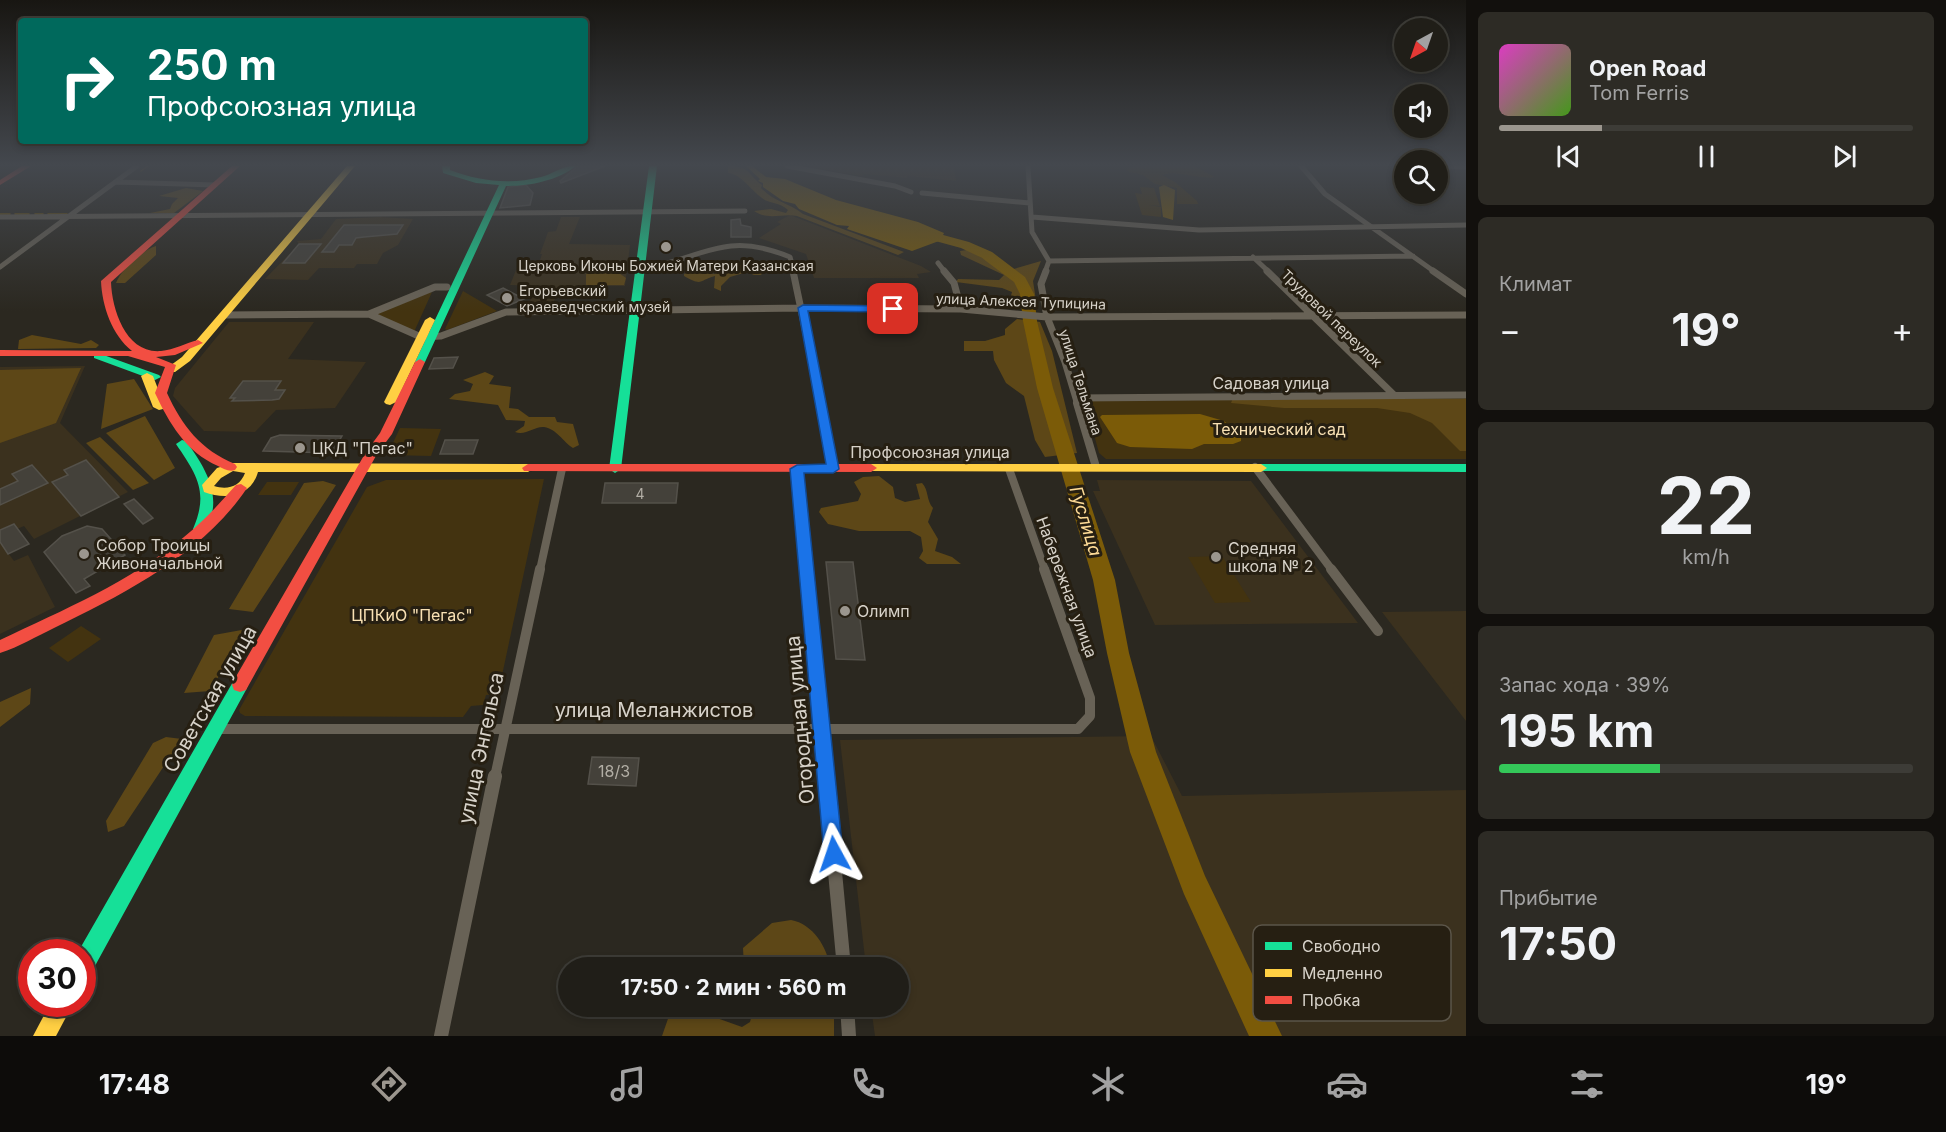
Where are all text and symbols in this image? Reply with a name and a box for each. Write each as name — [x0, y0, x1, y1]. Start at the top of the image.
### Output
north arrow — [1394, 18, 1448, 72]
map controls — [1394, 18, 1448, 204]
text: 250 m — [147, 39, 277, 90]
icon: right — [48, 42, 126, 120]
text: Open Road — [1589, 55, 1706, 81]
text: Tom Ferris — [1589, 81, 1689, 105]
button: sound — [1394, 84, 1448, 138]
text: Профсоюзная улица — [147, 90, 417, 123]
icon: previous — [1552, 140, 1585, 173]
icon: pause — [1690, 140, 1723, 173]
icon: next — [1828, 140, 1861, 173]
button: search — [1394, 150, 1448, 204]
marker: Церковь Иконы Божией Матери Казанская — [659, 240, 673, 254]
place label: Церковь Иконы Божией Матери Казанская — [518, 257, 814, 274]
street label: Трудовой переулок — [1278, 265, 1386, 371]
text: Климат — [1499, 272, 1572, 296]
place label: Егорьевский краеведческий музей — [519, 282, 670, 315]
pin — [867, 283, 918, 334]
street label: улица Алексея Тупицина — [936, 290, 1106, 312]
marker: Егорьевский краеведческий музей — [500, 291, 514, 305]
icon: arrive — [876, 292, 909, 325]
text: 19° — [1671, 302, 1741, 357]
text: − — [1499, 310, 1521, 350]
text: + — [1891, 310, 1913, 350]
street label: улица Тельмана — [1056, 327, 1106, 437]
street label: Садовая улица — [1212, 373, 1330, 393]
park label: Технический сад — [1212, 419, 1346, 439]
place label: ЦКД "Пегас" — [312, 438, 413, 458]
marker: ЦКД "Пегас" — [293, 441, 307, 455]
street label: Профсоюзная улица — [850, 442, 1010, 462]
text: 22 — [1657, 458, 1755, 553]
water label: Гуслица — [1065, 483, 1107, 559]
house number: 4 — [635, 485, 645, 502]
street label: Набережная улица — [1032, 514, 1102, 660]
place label: Собор Троицы Живоначальной — [96, 535, 223, 573]
place label: Средняя школа № 2 — [1228, 538, 1313, 576]
text: km/h — [1682, 545, 1730, 569]
marker: Собор Троицы Живоначальной — [77, 547, 91, 561]
marker: Средняя школа № 2 — [1209, 550, 1223, 564]
place label: Олимп — [857, 601, 910, 621]
marker: Олимп — [838, 604, 852, 618]
park label: ЦПКиО "Пегас" — [351, 605, 473, 625]
street label: Советская улица — [158, 621, 262, 777]
street label: Огородная улица — [781, 635, 819, 805]
street label: улица Энгельса — [453, 670, 509, 826]
text: Запас хода · 39% — [1499, 673, 1670, 697]
street label: улица Меланжистов — [555, 698, 753, 722]
text: 195 km — [1499, 703, 1654, 758]
house number: 18/3 — [598, 761, 630, 781]
position arrow — [802, 822, 866, 886]
text: Прибытие — [1499, 886, 1598, 910]
text: 17:50 — [1499, 916, 1617, 971]
legend — [1253, 925, 1451, 1021]
text: Свободно — [1302, 936, 1381, 956]
speed limit sign: 30 — [18, 939, 96, 1017]
text: Медленно — [1302, 963, 1383, 983]
text: 17:50 · 2 мин · 560 m — [620, 974, 847, 1000]
text: Пробка — [1302, 990, 1360, 1010]
icon: directions — [368, 1063, 410, 1105]
icon: music — [607, 1063, 649, 1105]
icon: phone — [847, 1063, 889, 1105]
icon: climate — [1087, 1063, 1129, 1105]
icon: car — [1326, 1063, 1368, 1105]
icon: filters — [1566, 1063, 1608, 1105]
text: 17:48 — [99, 1068, 170, 1101]
text: 19° — [1805, 1068, 1847, 1101]

